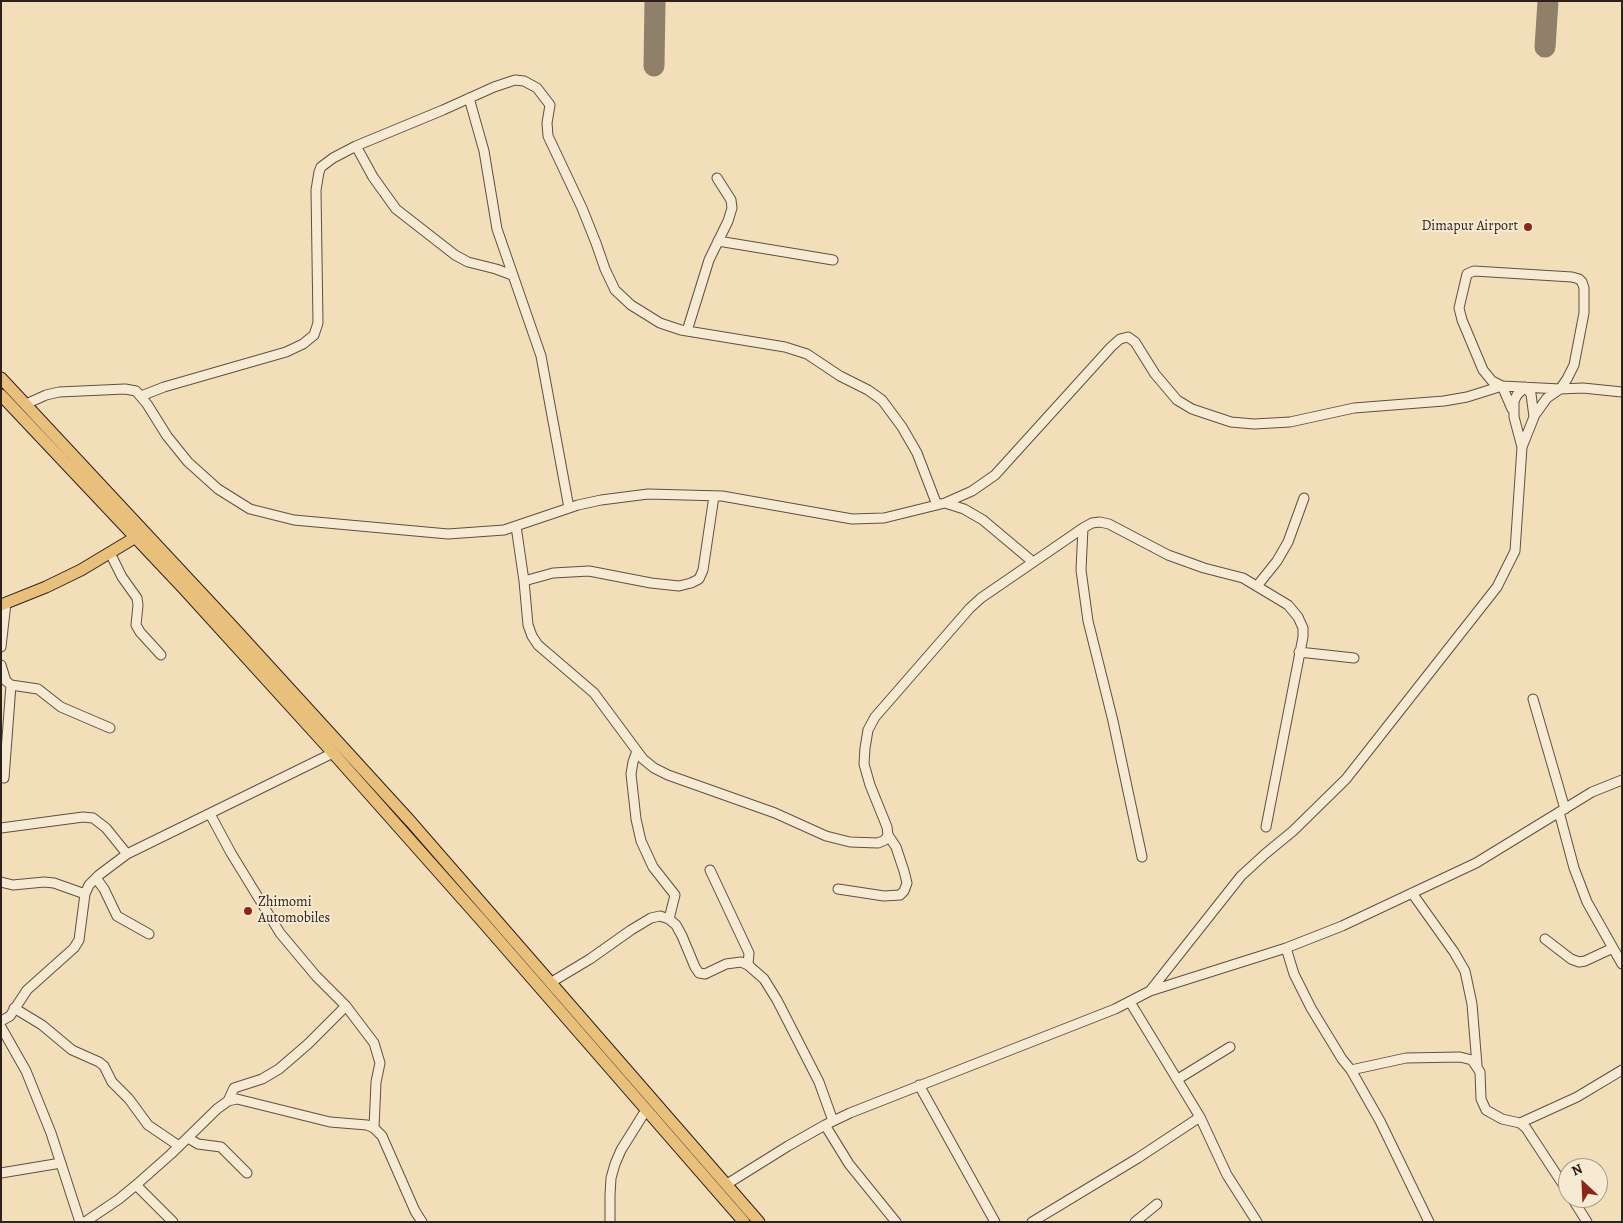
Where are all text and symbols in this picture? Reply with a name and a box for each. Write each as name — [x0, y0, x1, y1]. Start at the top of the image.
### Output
place label: Dimapur Airport — [1421, 219, 1518, 235]
marker: Dimapur Airport — [1522, 221, 1534, 233]
place label: Zhimomi Automobiles — [258, 895, 330, 928]
marker: Zhimomi Automobiles — [242, 905, 254, 917]
north arrow — [1558, 1158, 1608, 1208]
text: N — [1568, 1159, 1586, 1181]

